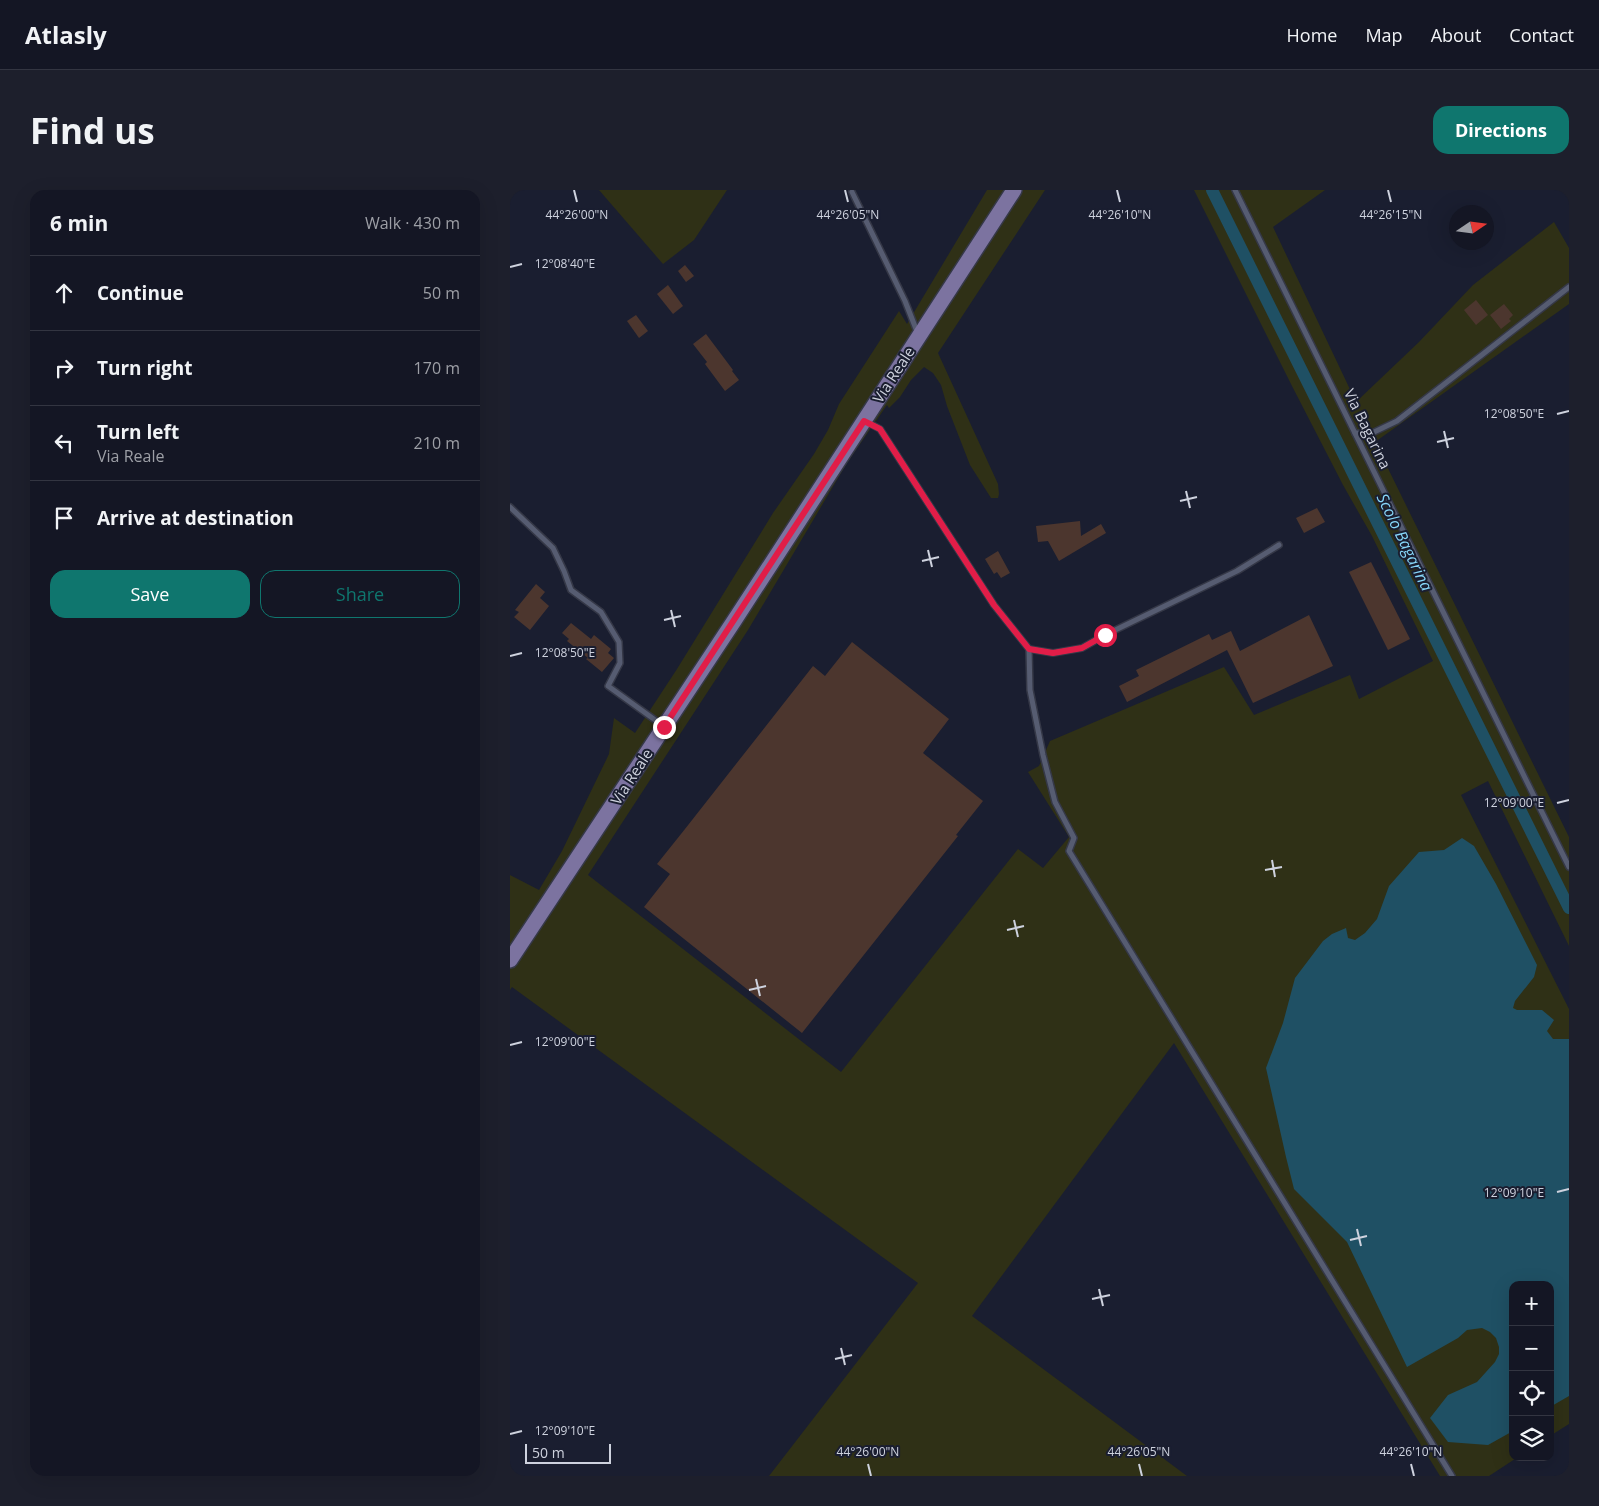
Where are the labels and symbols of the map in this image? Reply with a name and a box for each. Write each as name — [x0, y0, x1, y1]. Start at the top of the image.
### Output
north arrow — [1449, 205, 1494, 250]
text: 44°26'00"N — [546, 206, 608, 223]
text: 44°26'05"N — [817, 206, 879, 223]
text: 44°26'10"N — [1089, 206, 1151, 223]
text: 44°26'15"N — [1360, 206, 1422, 223]
text: 12°08'40"E — [535, 255, 595, 272]
street label: Via Reale — [868, 343, 919, 406]
street label: Via Bagarina — [1340, 385, 1396, 472]
text: 12°08'50"E — [1484, 405, 1544, 422]
water label: Scolo Bagarina — [1372, 489, 1438, 595]
route start — [1094, 624, 1117, 647]
text: 12°08'50"E — [535, 644, 595, 661]
route end — [653, 716, 676, 739]
street label: Via Reale — [606, 745, 657, 808]
text: 12°09'00"E — [1484, 794, 1544, 811]
text: 12°09'00"E — [535, 1033, 595, 1050]
text: 12°09'10"E — [1484, 1184, 1544, 1201]
text: 12°09'10"E — [535, 1422, 595, 1439]
scale bar — [525, 1441, 611, 1464]
text: 44°26'00"N — [837, 1443, 899, 1460]
text: 44°26'05"N — [1108, 1443, 1170, 1460]
text: 44°26'10"N — [1380, 1443, 1442, 1460]

